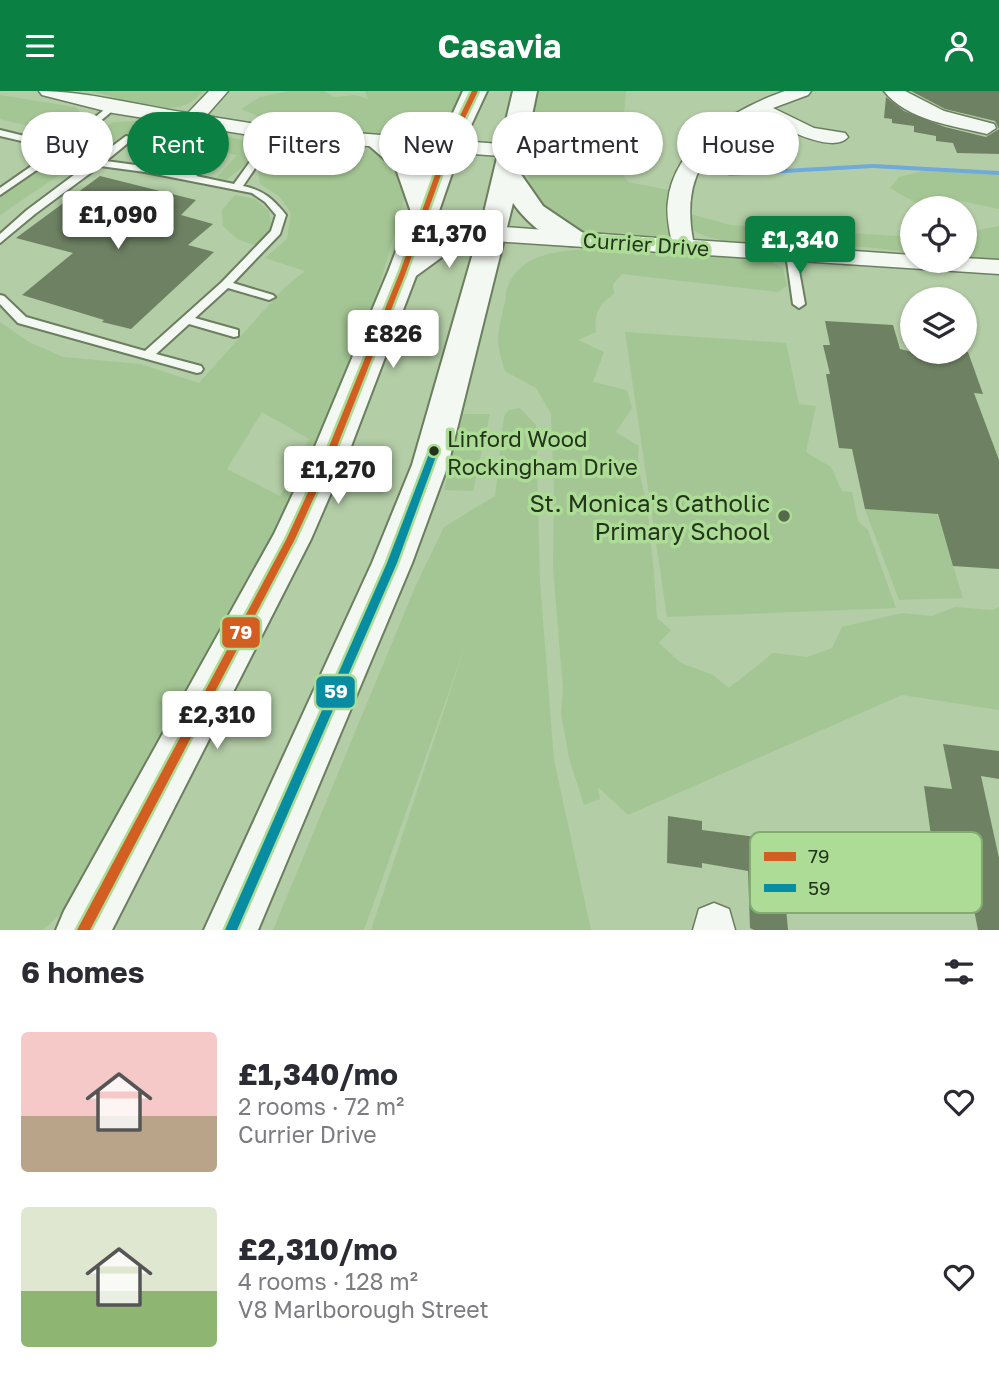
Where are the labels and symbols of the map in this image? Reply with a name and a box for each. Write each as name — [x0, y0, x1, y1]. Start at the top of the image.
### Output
pin: £1,090 — [61, 191, 175, 251]
pin: £1,370 — [392, 211, 506, 270]
pin: £1,340 — [743, 216, 857, 276]
street label: Currier Drive — [582, 227, 710, 261]
pin: £826 — [352, 310, 434, 370]
place label: Linford Wood Rockingham Drive — [447, 425, 638, 480]
marker: Linford Wood Rockingham Drive — [427, 444, 441, 458]
pin: £1,270 — [281, 447, 395, 506]
place label: St. Monica's Catholic Primary School — [529, 488, 770, 545]
marker: St. Monica's Catholic Primary School — [776, 508, 792, 524]
line badge: 79 — [221, 616, 261, 649]
text: 79 — [230, 620, 252, 643]
line badge: 59 — [315, 675, 356, 709]
text: 59 — [324, 679, 348, 702]
pin: £2,310 — [160, 691, 274, 751]
legend — [750, 832, 982, 913]
text: 79 — [808, 844, 830, 867]
text: 59 — [808, 876, 831, 899]

